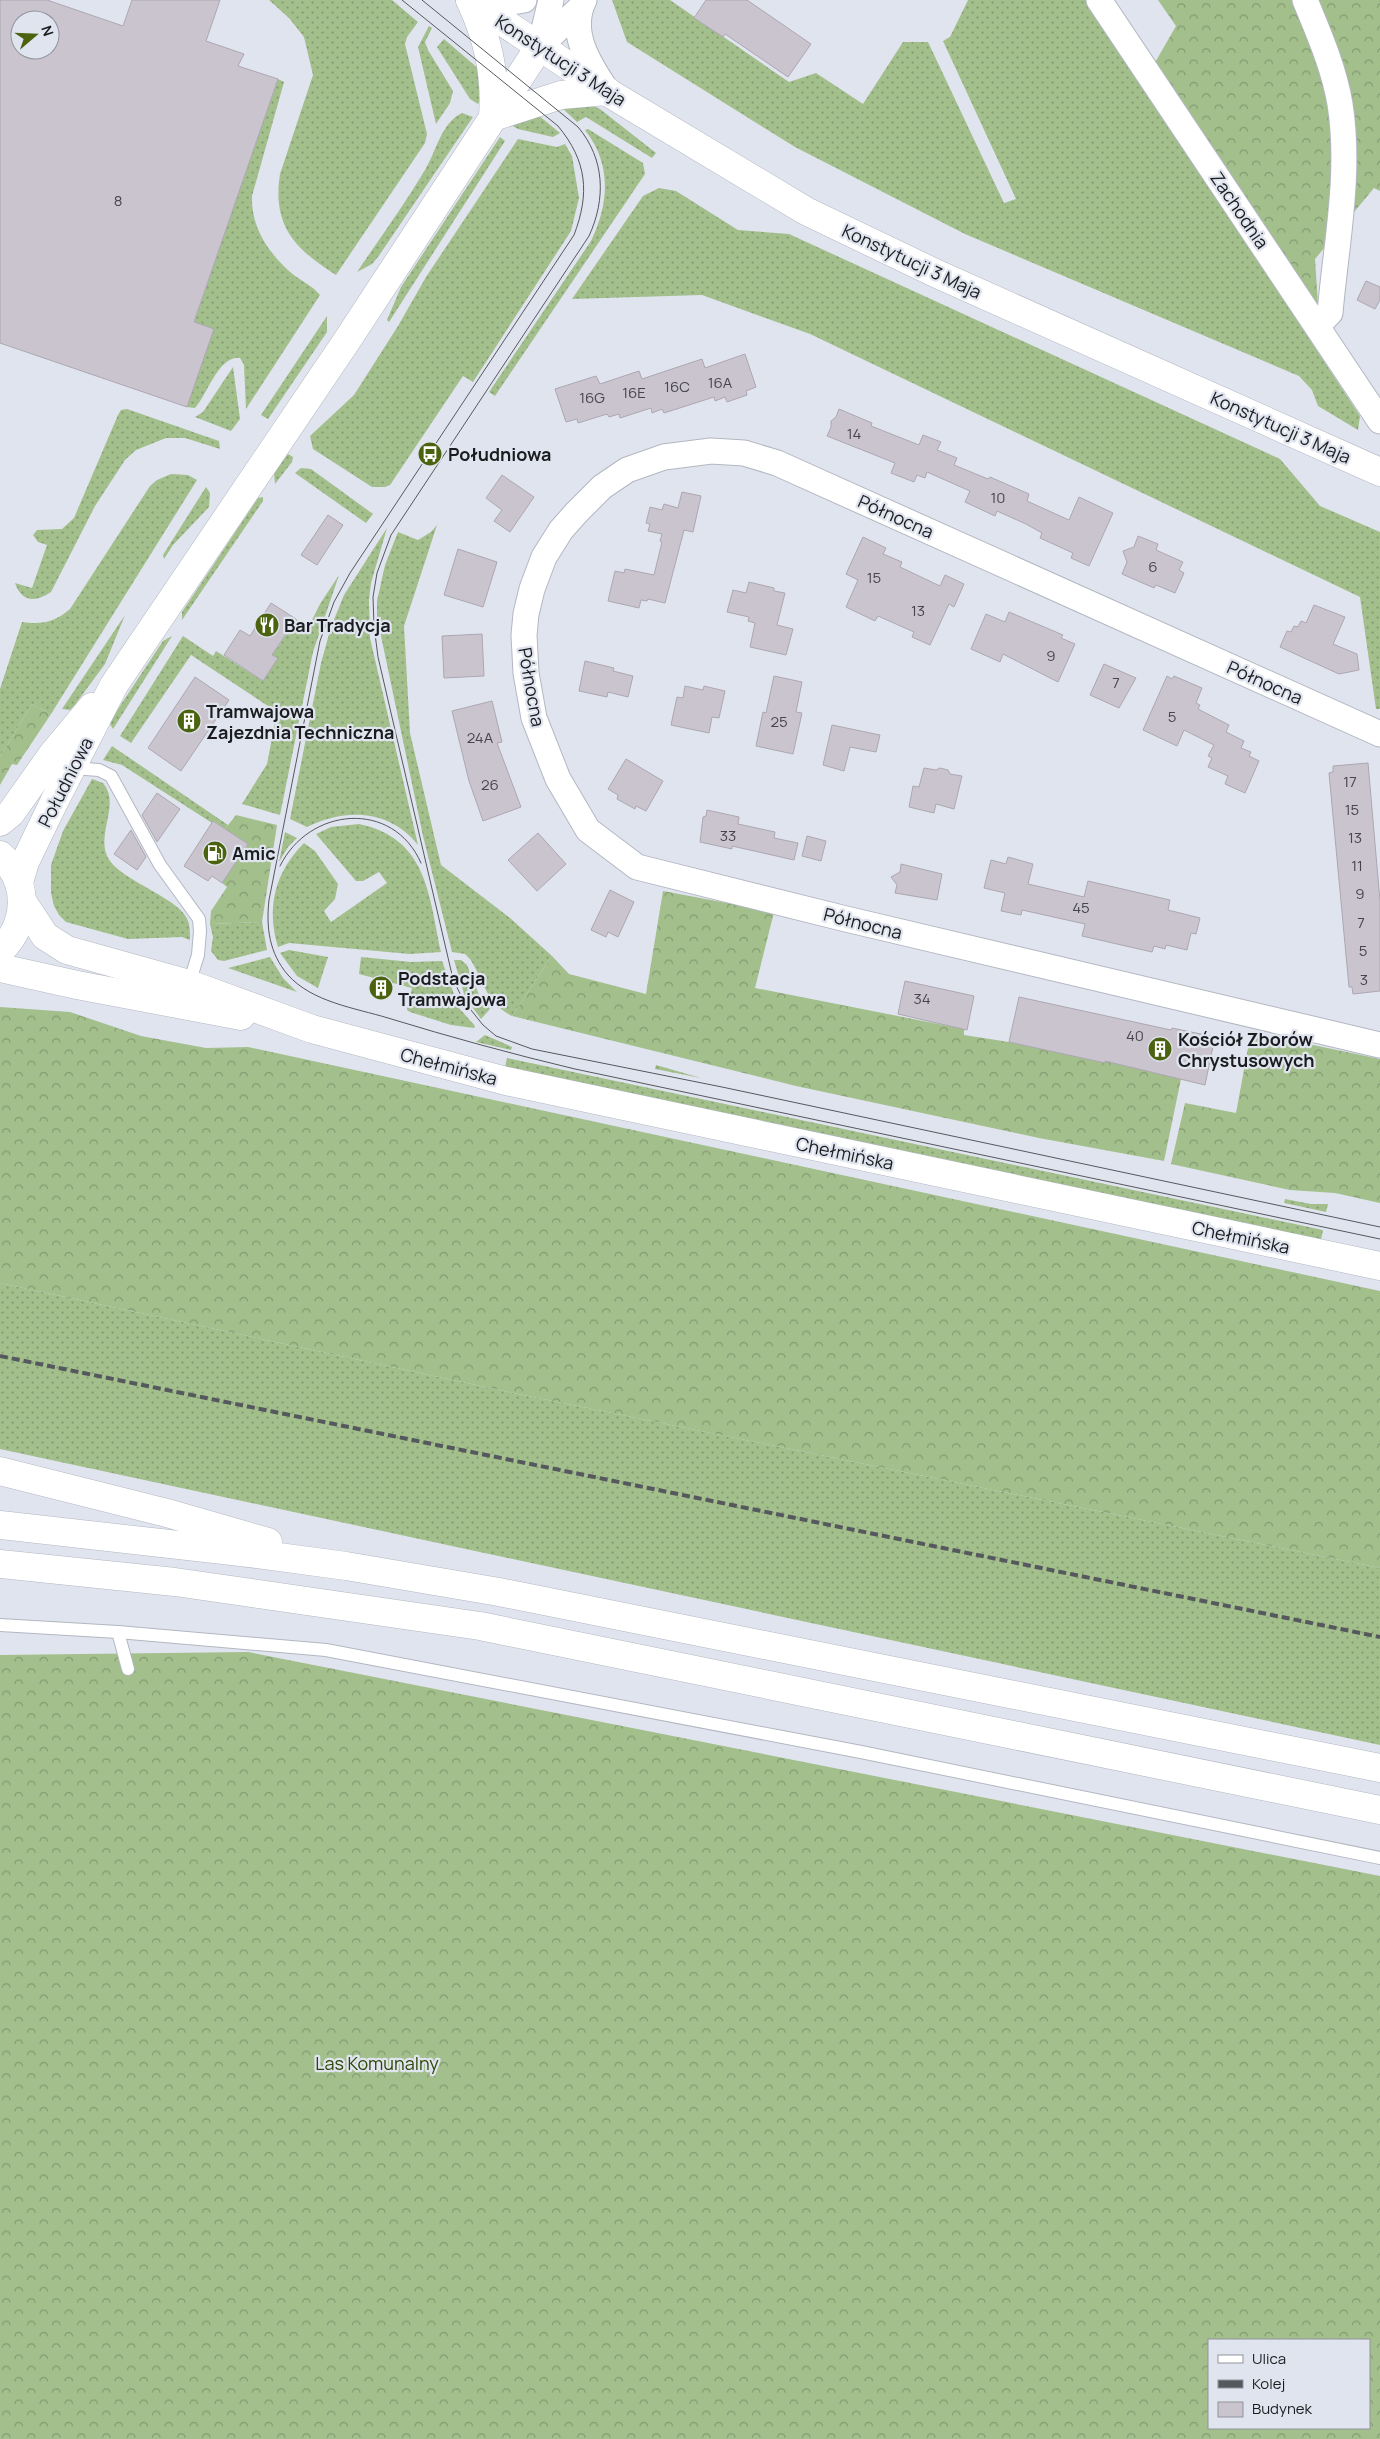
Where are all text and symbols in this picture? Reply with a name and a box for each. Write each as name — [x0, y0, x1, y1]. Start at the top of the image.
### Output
street label: Konstytucji 3 Maja — [491, 9, 631, 111]
north arrow — [10, 10, 60, 60]
text: N — [37, 23, 58, 38]
street label: Zachodnia — [1205, 167, 1275, 253]
house number: 8 — [114, 190, 122, 211]
street label: Konstytucji 3 Maja — [838, 218, 986, 304]
house number: 16A — [708, 372, 733, 393]
house number: 16C — [664, 376, 690, 397]
house number: 16E — [622, 382, 646, 403]
street label: Konstytucji 3 Maja — [1207, 385, 1355, 469]
house number: 16G — [579, 387, 605, 408]
house number: 14 — [847, 423, 861, 444]
bus stop icon: Południowa — [417, 441, 443, 467]
place label: Południowa — [448, 442, 551, 466]
house number: 10 — [991, 487, 1006, 508]
street label: Północna — [854, 489, 938, 543]
house number: 6 — [1148, 556, 1158, 577]
house number: 15 — [867, 567, 881, 588]
house number: 13 — [911, 600, 925, 621]
restaurant icon: Bar Tradycja — [254, 612, 280, 638]
place label: Bar Tradycja — [284, 613, 391, 637]
street label: Północna — [513, 645, 551, 729]
house number: 9 — [1046, 645, 1056, 666]
street label: Północna — [1223, 655, 1307, 709]
house number: 7 — [1112, 672, 1120, 693]
place label: Tramwajowa Zajezdnia Techniczna — [206, 699, 394, 744]
house number: 5 — [1168, 706, 1176, 727]
building icon: Tramwajowa Zajezdnia Techniczna — [176, 708, 202, 734]
house number: 25 — [770, 711, 788, 732]
house number: 24A — [467, 727, 494, 748]
street label: Południowa — [32, 733, 98, 831]
house number: 17 — [1343, 771, 1357, 792]
house number: 26 — [481, 774, 499, 795]
house number: 15 — [1345, 799, 1359, 820]
house number: 33 — [720, 825, 736, 846]
house number: 13 — [1348, 827, 1362, 848]
fuel station icon: Amic — [202, 840, 228, 866]
place label: Amic — [232, 841, 276, 865]
house number: 11 — [1351, 855, 1363, 876]
house number: 9 — [1355, 883, 1365, 904]
house number: 45 — [1072, 897, 1090, 918]
street label: Północna — [821, 902, 905, 944]
house number: 7 — [1357, 912, 1365, 933]
house number: 5 — [1359, 940, 1367, 961]
place label: Podstacja Tramwajowa — [398, 966, 506, 1011]
house number: 3 — [1360, 969, 1368, 990]
building icon: Podstacja Tramwajowa — [368, 975, 394, 1001]
house number: 34 — [913, 988, 931, 1009]
house number: 40 — [1126, 1025, 1144, 1046]
place label: Kościół Zborów Chrystusowych — [1178, 1027, 1315, 1072]
building icon: Kościół Zborów Chrystusowych — [1147, 1036, 1173, 1062]
street label: Chełmińska — [398, 1042, 500, 1090]
street label: Chełmińska — [794, 1131, 896, 1175]
street label: Chełmińska — [1190, 1215, 1292, 1259]
park label: Las Komunalny — [315, 2051, 439, 2075]
legend — [1208, 2339, 1370, 2429]
text: Ulica — [1252, 2348, 1286, 2369]
text: Kolej — [1252, 2373, 1285, 2394]
text: Budynek — [1252, 2398, 1313, 2419]

